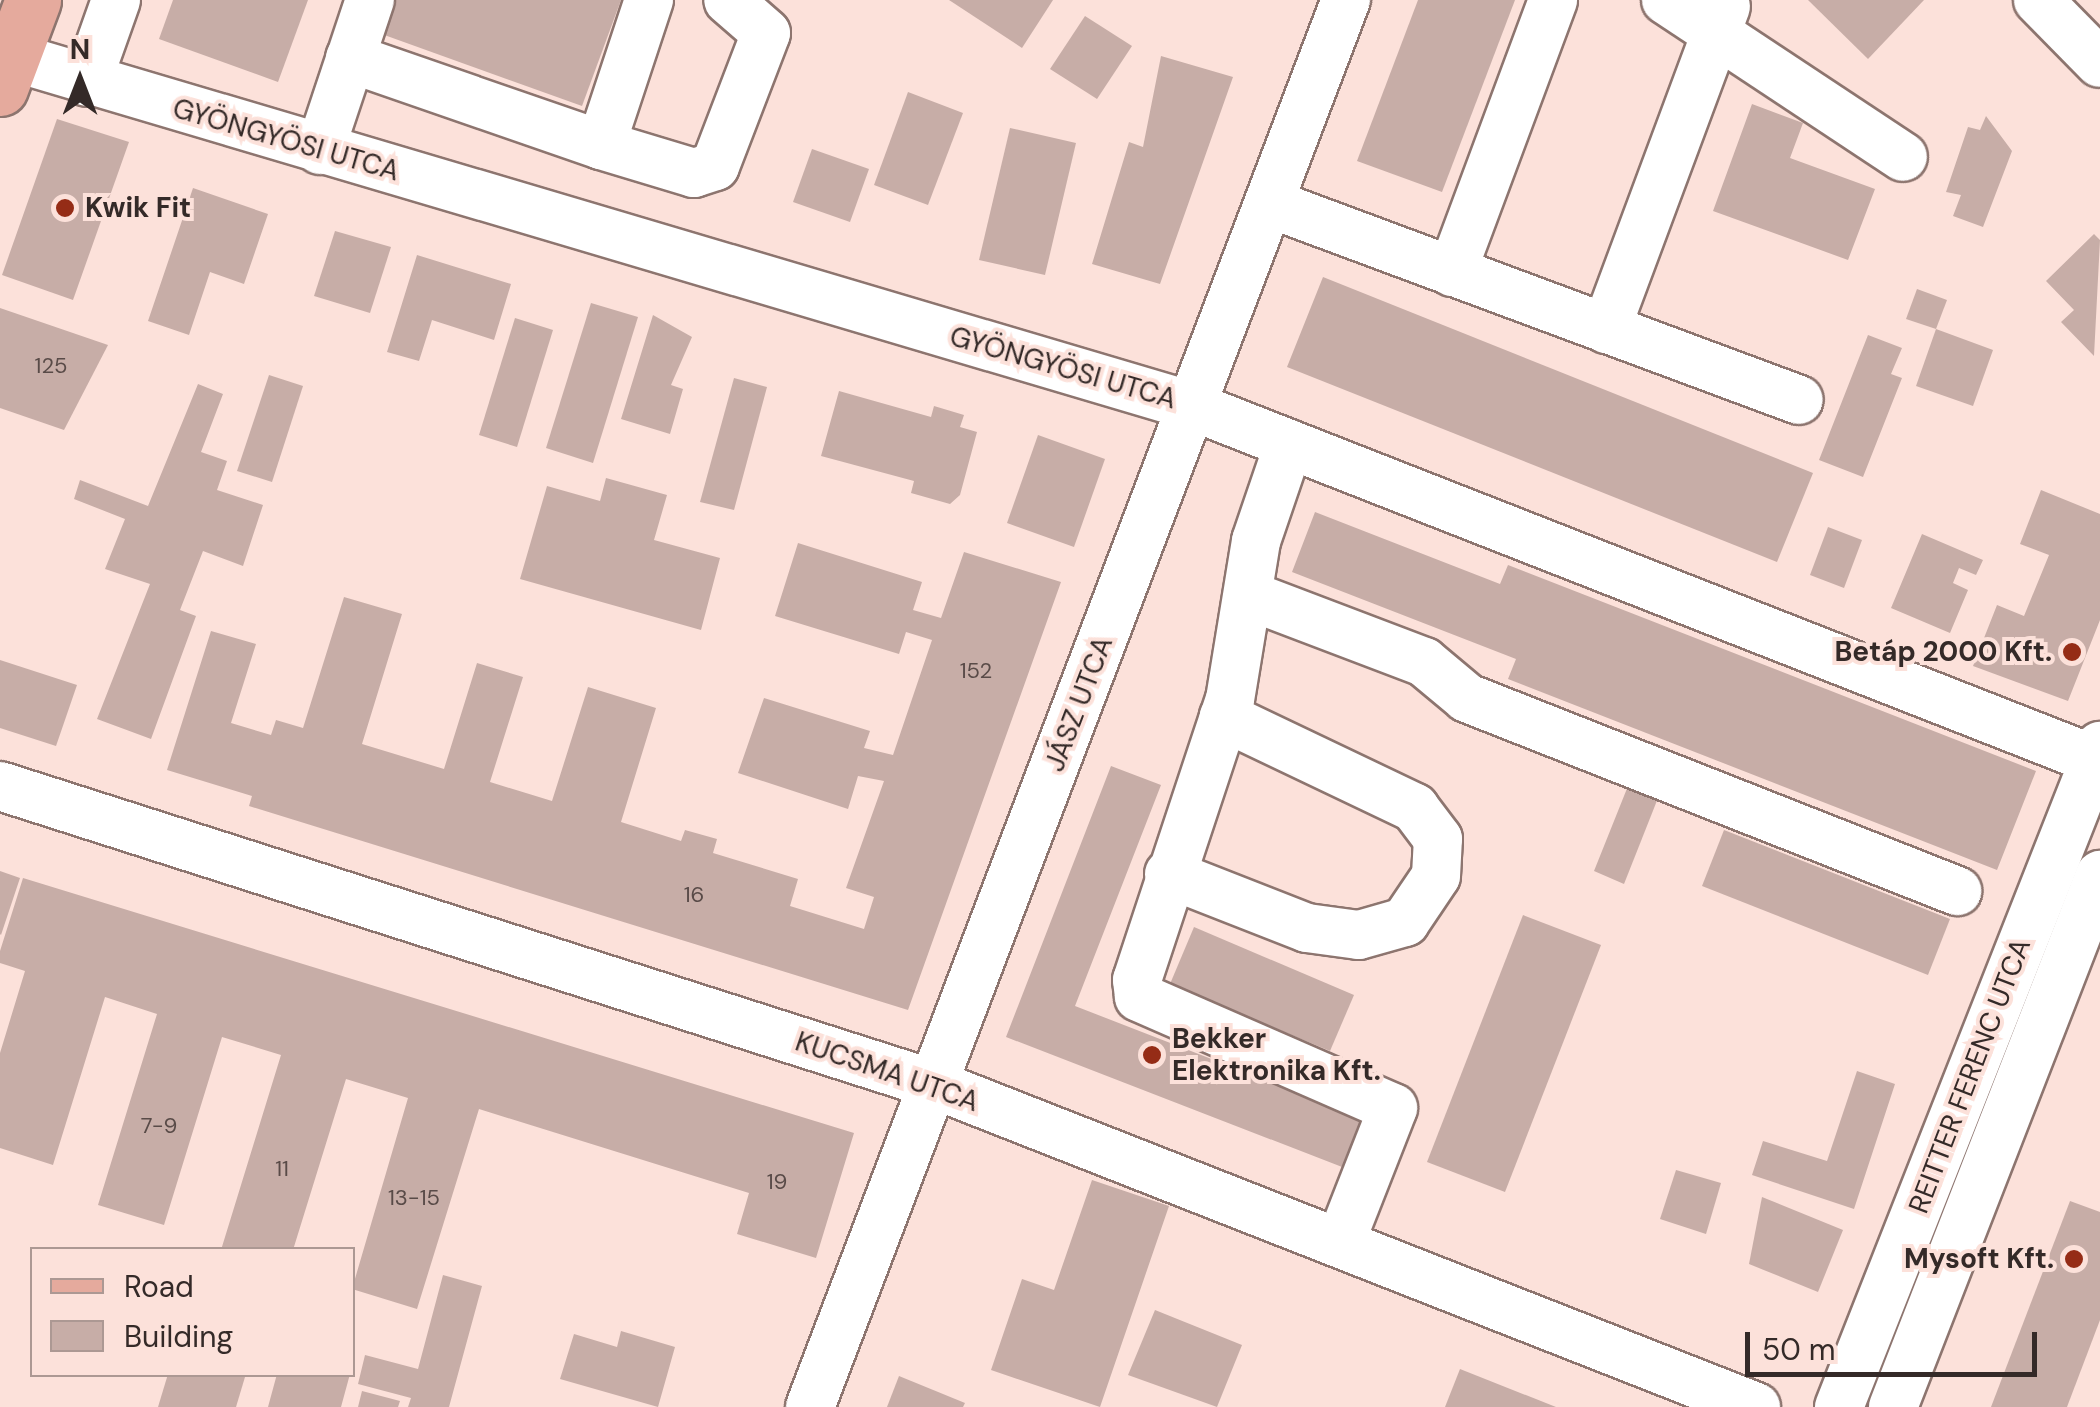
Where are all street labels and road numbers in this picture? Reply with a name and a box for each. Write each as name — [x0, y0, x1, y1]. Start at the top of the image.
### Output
street label: GYÖNGYÖSI UTCA — [169, 92, 403, 188]
street label: GYÖNGYÖSI UTCA — [946, 320, 1180, 416]
street label: JÁSZ UTCA — [1038, 632, 1120, 776]
street label: REITTER FERENC UTCA — [1902, 934, 2038, 1218]
street label: KUCSMA UTCA — [791, 1025, 983, 1119]

